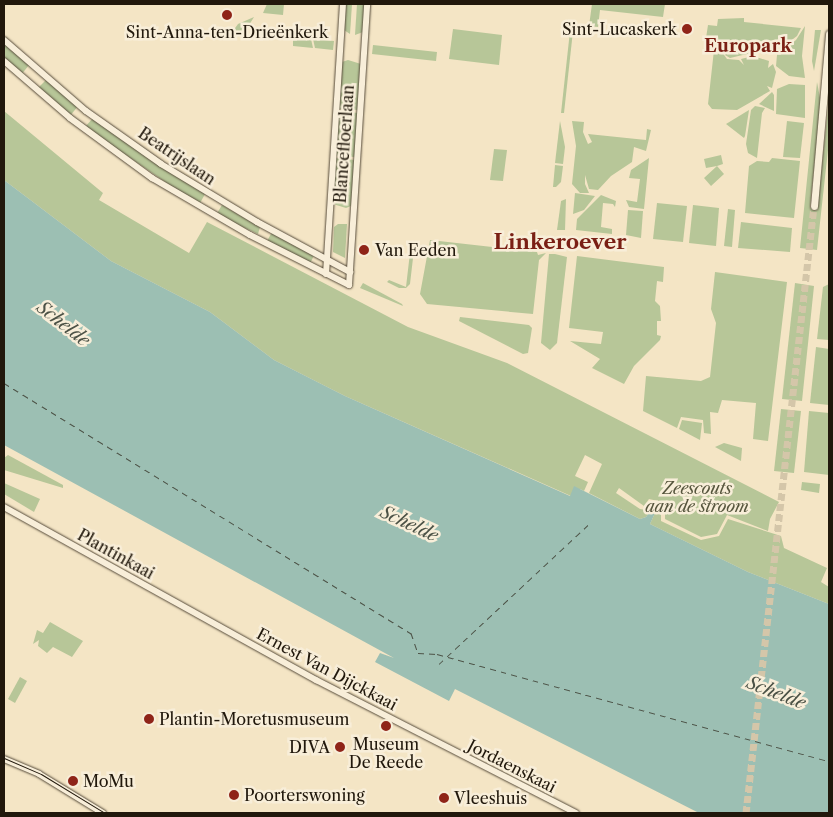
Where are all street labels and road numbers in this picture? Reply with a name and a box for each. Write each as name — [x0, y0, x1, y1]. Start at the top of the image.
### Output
street label: Blancefloerlaan — [330, 84, 358, 204]
street label: Beatrijslaan — [135, 123, 219, 189]
street label: Plantinkaai — [74, 525, 158, 583]
street label: Ernest Van Dijckkaai — [253, 624, 401, 714]
street label: Jordaenskaai — [465, 736, 559, 796]

